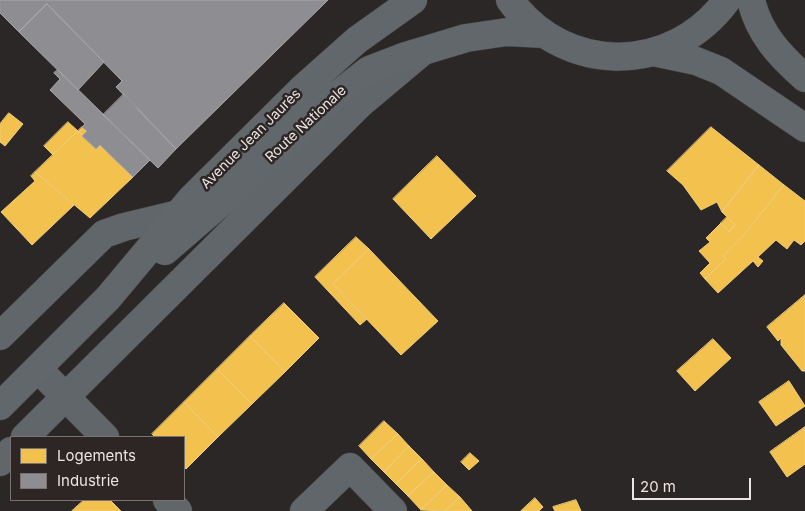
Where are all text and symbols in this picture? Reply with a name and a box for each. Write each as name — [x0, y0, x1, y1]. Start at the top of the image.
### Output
street label: Route Nationale — [262, 82, 350, 166]
street label: Avenue Jean Jaurès — [198, 86, 304, 192]
legend — [10, 436, 185, 501]
text: Logements — [57, 446, 136, 465]
scale bar — [635, 468, 754, 500]
text: Industrie — [57, 471, 119, 490]
text: 20 m — [640, 477, 676, 496]

